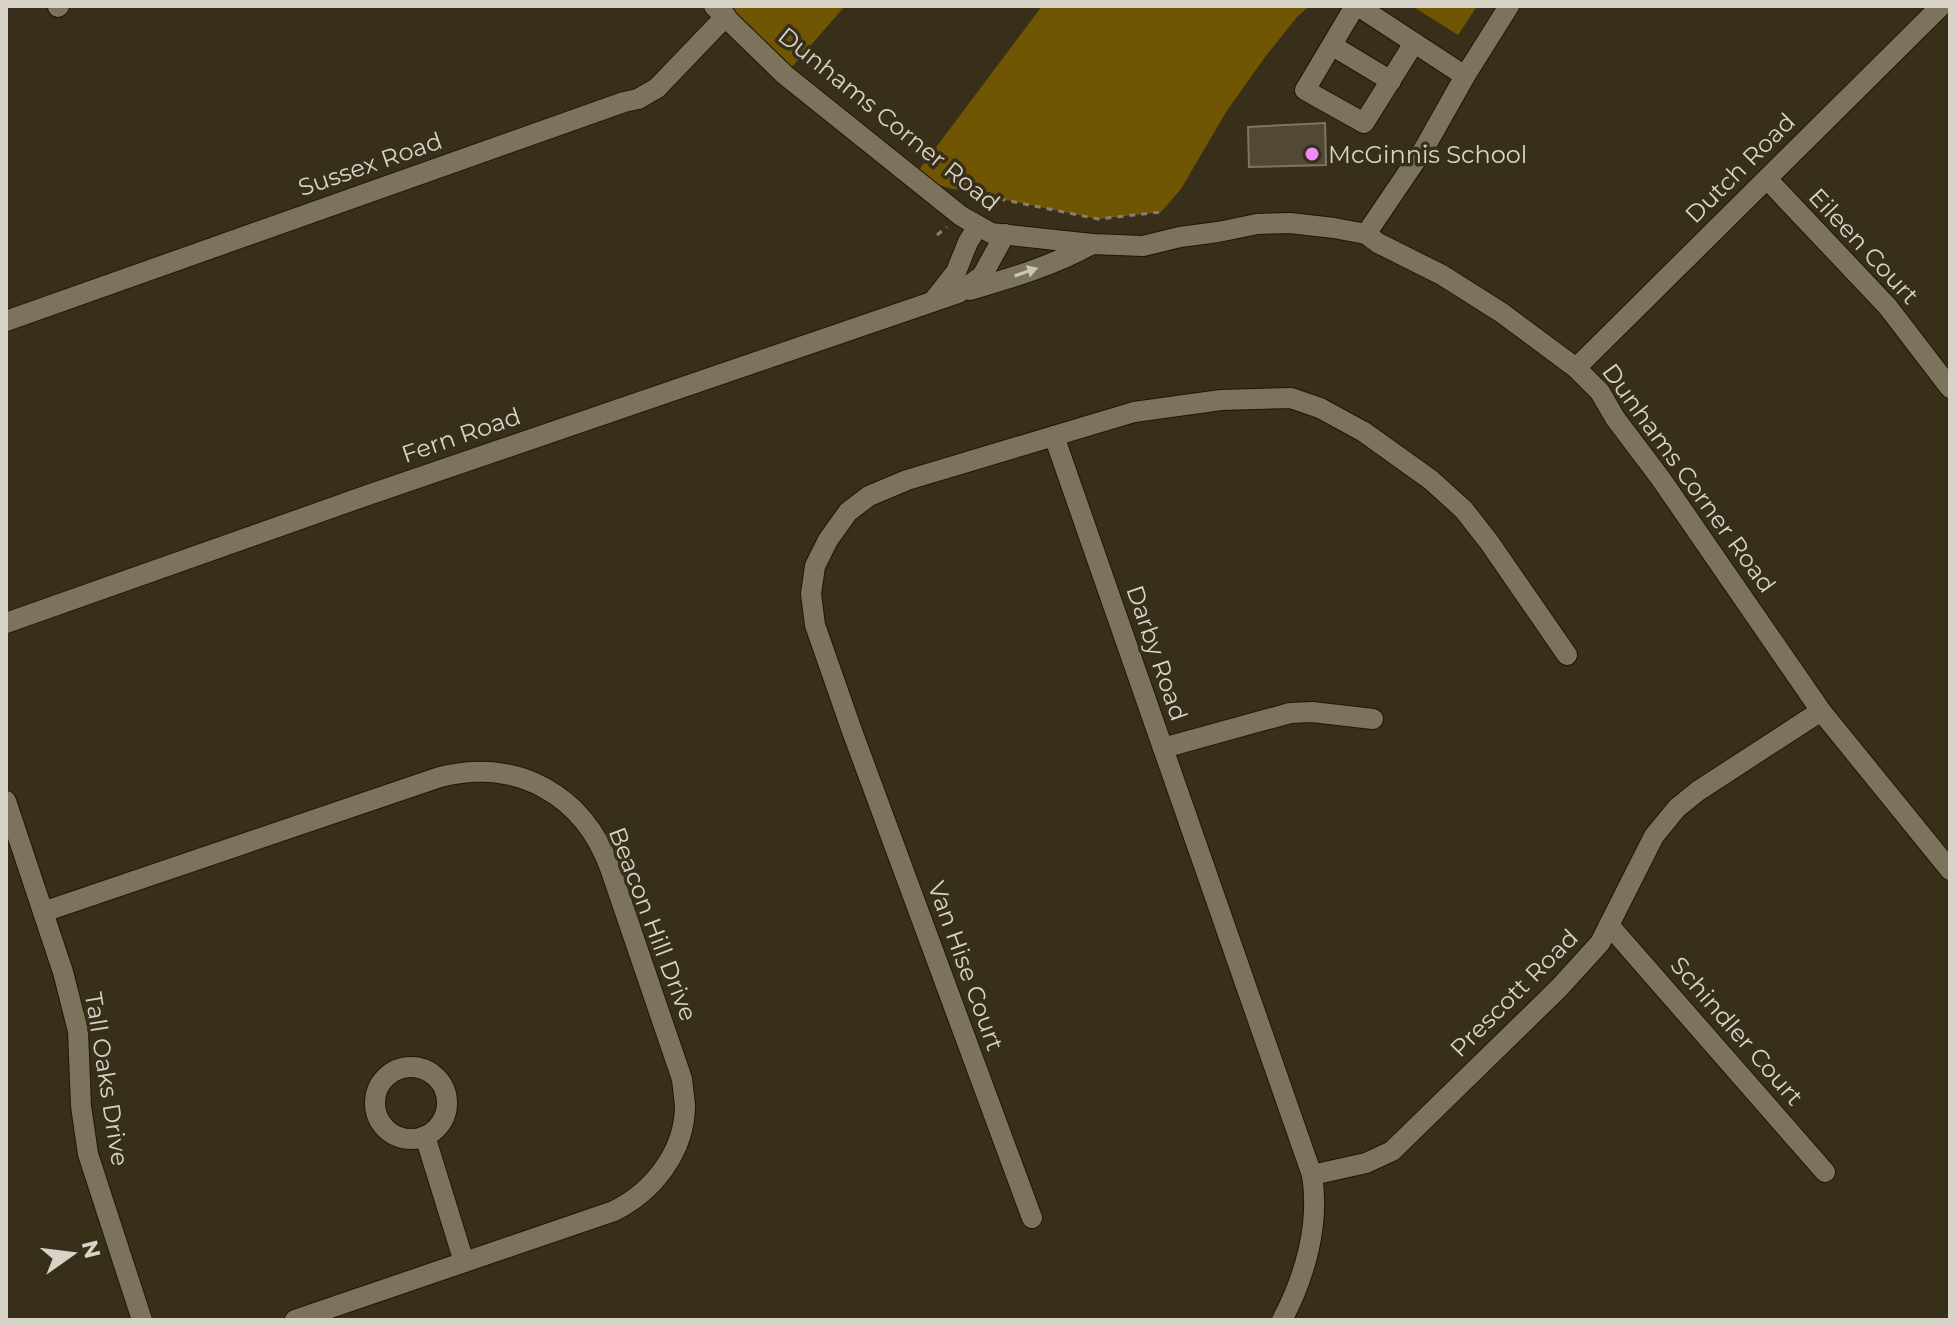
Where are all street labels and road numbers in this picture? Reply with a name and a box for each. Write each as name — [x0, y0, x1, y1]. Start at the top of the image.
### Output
street label: Dunhams Corner Road — [772, 21, 1006, 217]
street label: Dutch Road — [1679, 107, 1801, 229]
street label: Sussex Road — [294, 126, 446, 202]
street label: Eileen Court — [1803, 182, 1925, 310]
street label: Dunhams Corner Road — [1596, 358, 1782, 598]
street label: Fern Road — [398, 401, 524, 469]
street label: Darby Road — [1120, 581, 1194, 725]
street label: Beacon Hill Drive — [603, 823, 703, 1025]
street label: Van Hise Court — [922, 877, 1010, 1055]
street label: Prescott Road — [1444, 923, 1584, 1063]
street label: Schindler Court — [1665, 951, 1810, 1111]
street label: Tall Oaks Drive — [79, 990, 135, 1168]

